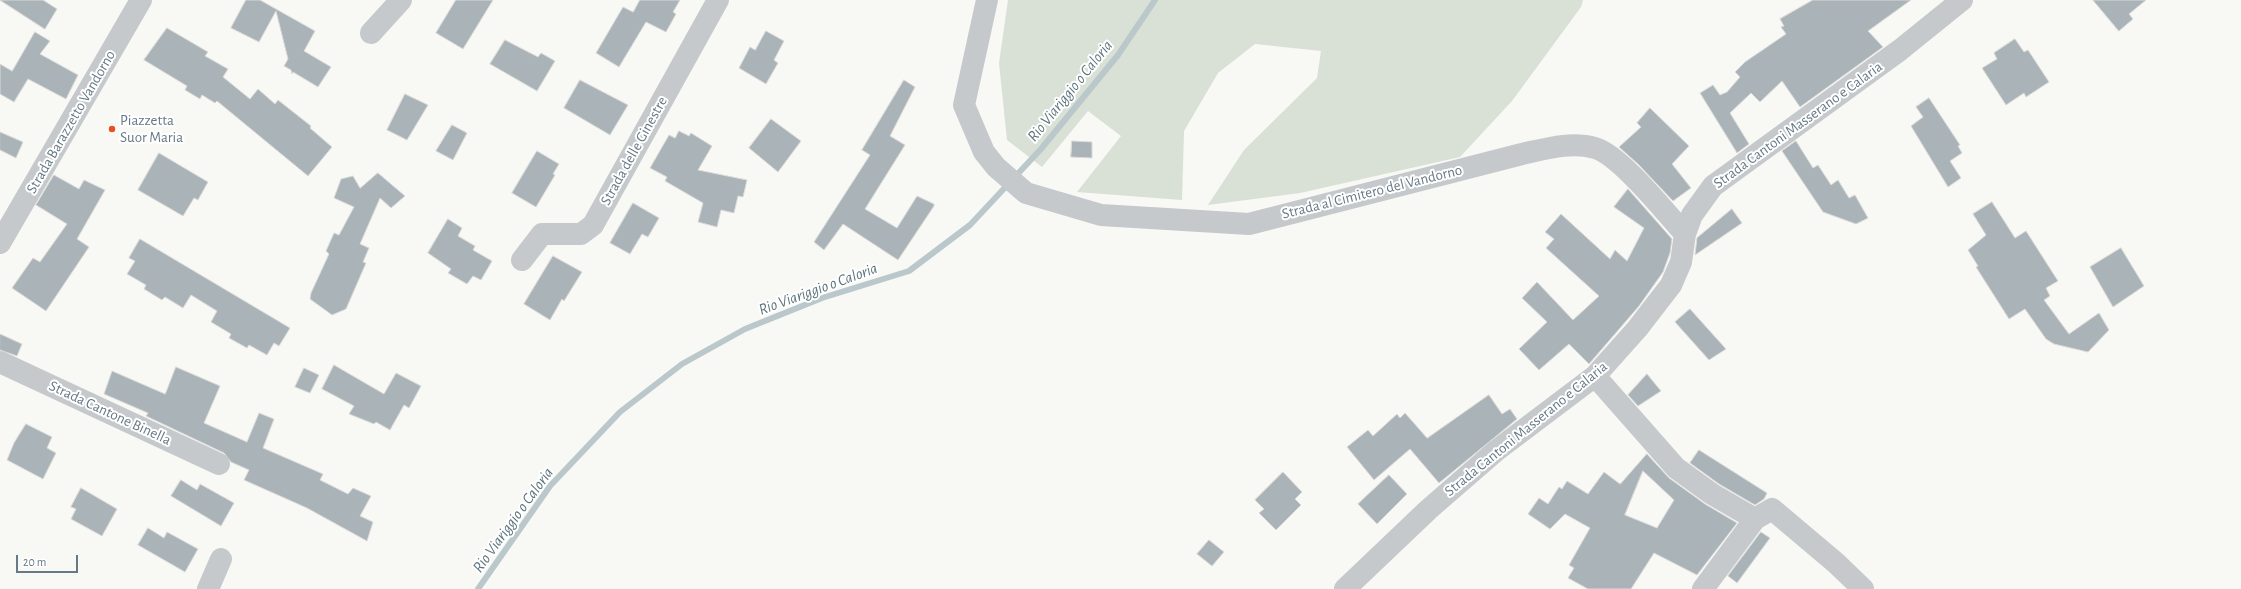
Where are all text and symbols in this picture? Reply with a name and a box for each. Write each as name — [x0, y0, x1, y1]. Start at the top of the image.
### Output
water label: Rio Viariggio o Caloria — [1023, 36, 1117, 146]
street label: Strada Barazzetto Vandorno — [23, 47, 119, 197]
street label: Strada Cantoni Masserano e Calaria — [1710, 58, 1886, 192]
street label: Strada delle Ginestre — [597, 94, 671, 208]
place label: Piazzetta Suor Maria — [120, 111, 183, 146]
marker: Piazzetta Suor Maria — [107, 124, 117, 134]
street label: Strada al Cimitero del Vandorno — [1280, 161, 1464, 223]
water label: Rio Viariggio o Caloria — [756, 259, 880, 319]
street label: Strada Cantoni Masserano e Calaria — [1441, 358, 1611, 500]
street label: Strada Cantone Binella — [46, 377, 174, 449]
water label: Rio Viariggio o Caloria — [468, 464, 558, 576]
scale bar — [18, 547, 80, 573]
text: 20 m — [23, 556, 46, 568]

